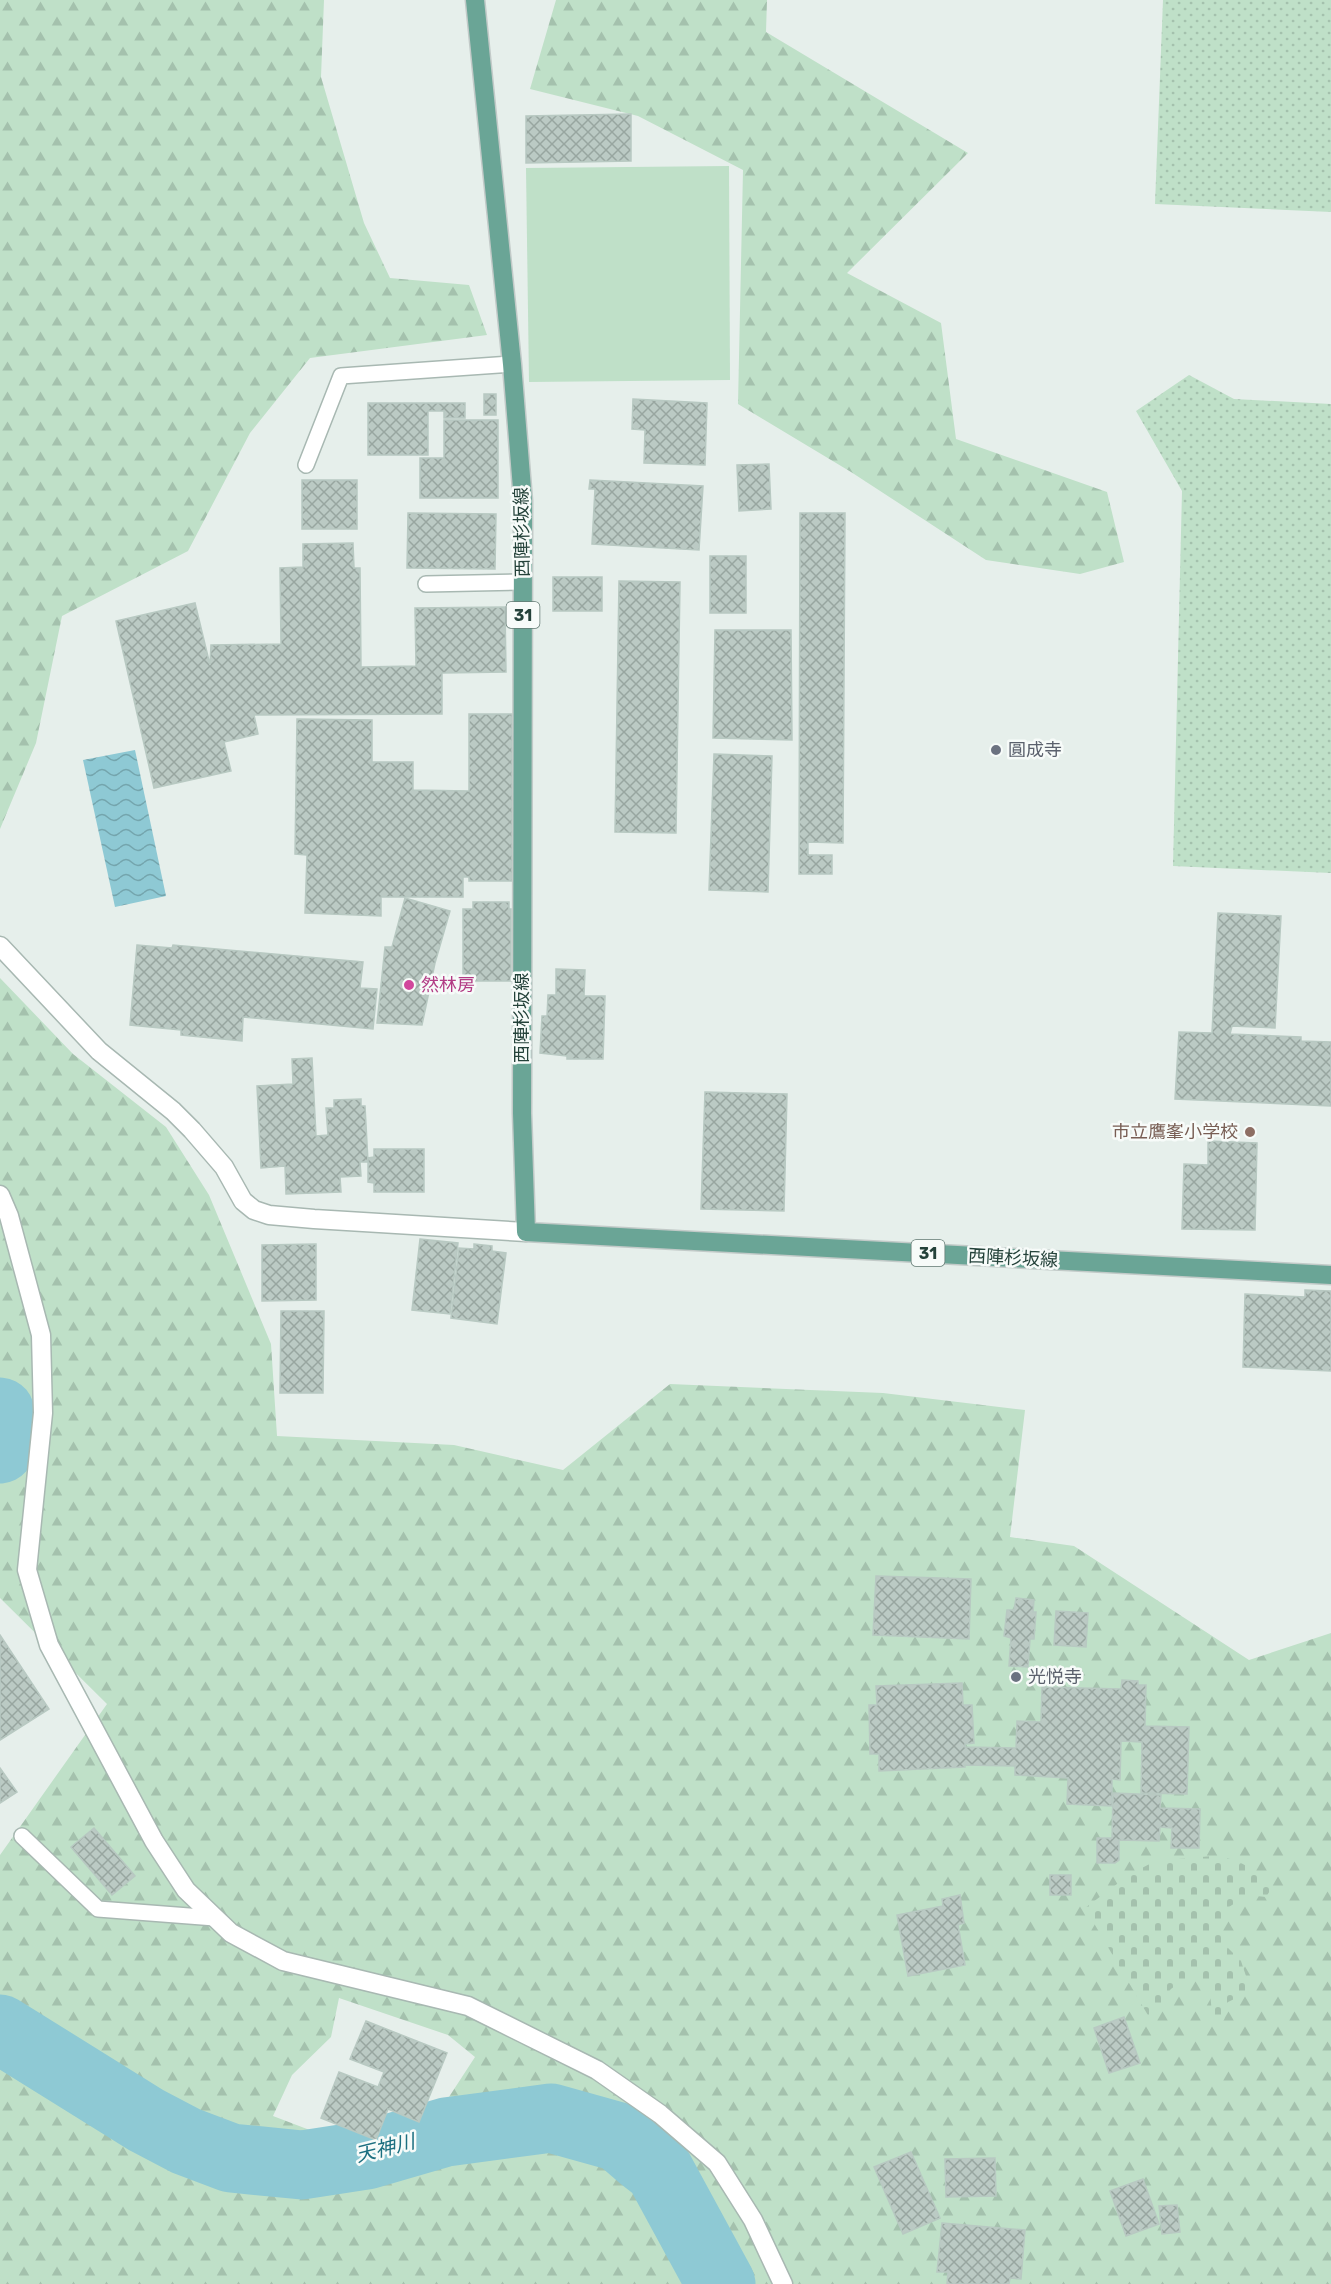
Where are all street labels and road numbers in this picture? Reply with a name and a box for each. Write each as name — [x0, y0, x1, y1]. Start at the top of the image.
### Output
street label: 西陣杉坂線 — [510, 487, 534, 577]
road number: 31 — [506, 602, 540, 628]
street label: 西陣杉坂線 — [511, 973, 533, 1063]
road number: 31 — [912, 1240, 944, 1266]
street label: 西陣杉坂線 — [967, 1245, 1059, 1271]

